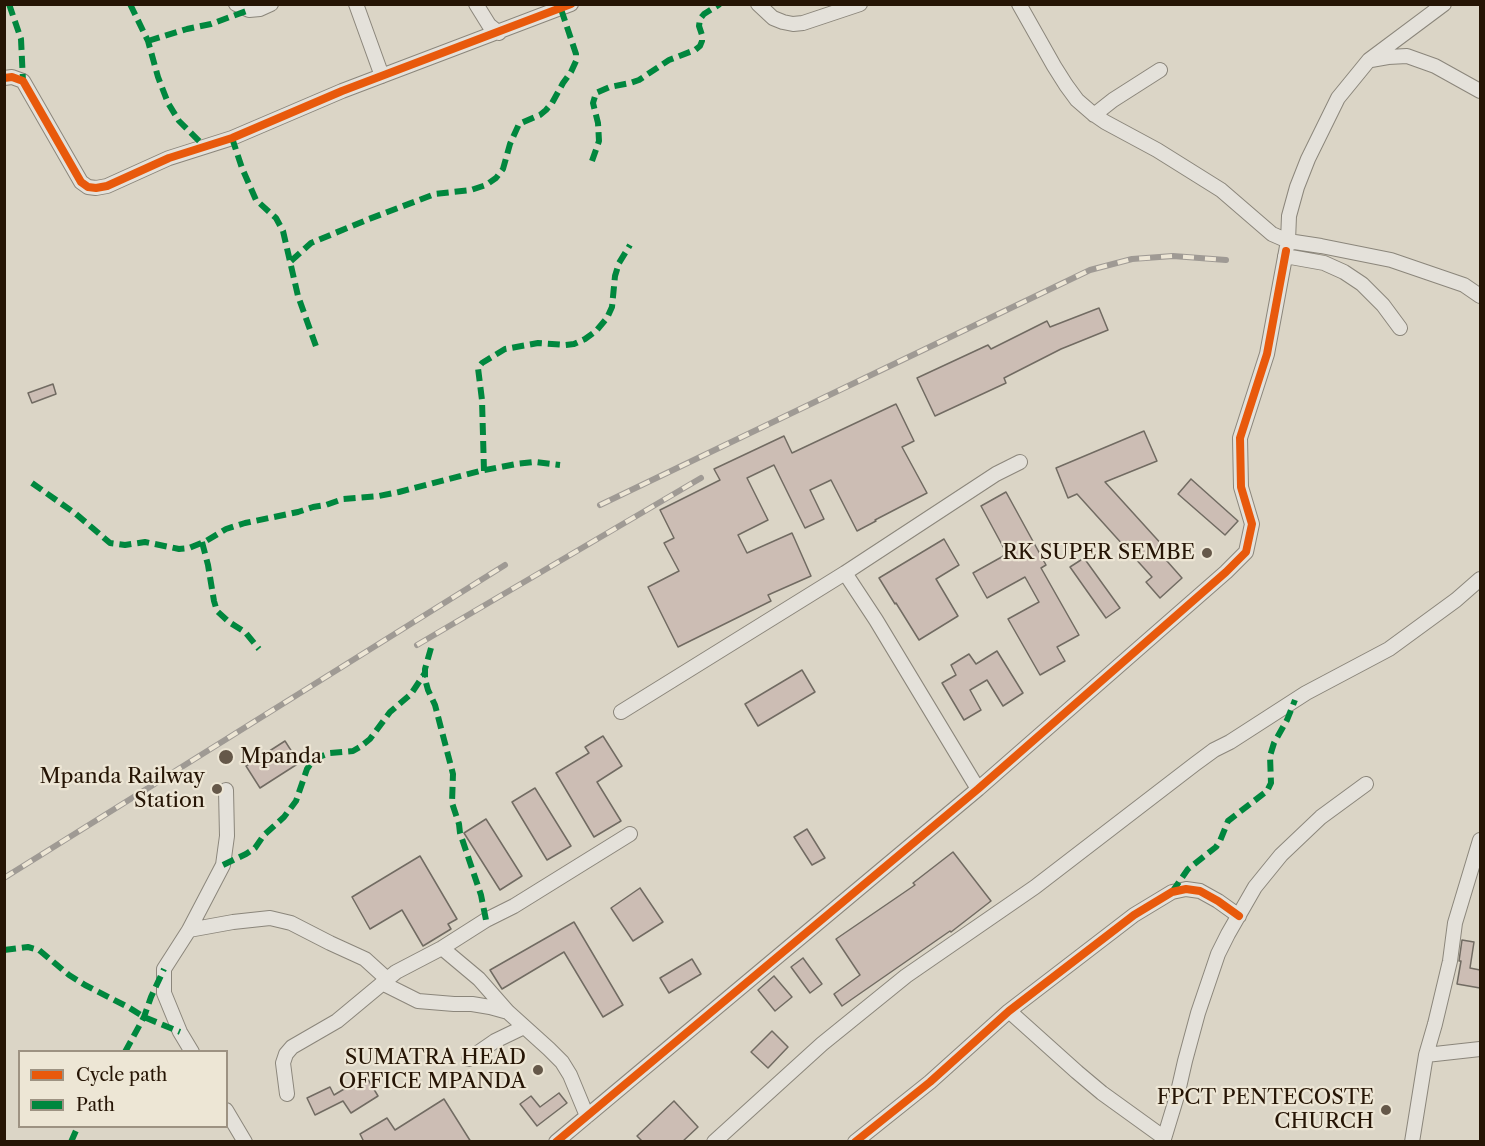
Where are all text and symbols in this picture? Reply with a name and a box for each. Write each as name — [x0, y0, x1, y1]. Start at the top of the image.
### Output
place label: RK SUPER SEMBE — [1002, 540, 1195, 566]
marker: RK SUPER SEMBE — [1200, 546, 1214, 560]
place label: Mpanda — [240, 744, 322, 770]
marker: Mpanda — [217, 748, 235, 766]
place label: Mpanda Railway Station — [40, 764, 205, 814]
marker: Mpanda Railway Station — [210, 782, 224, 796]
place label: SUMATRA HEAD OFFICE MPANDA — [339, 1045, 526, 1095]
legend — [18, 1050, 228, 1128]
marker: SUMATRA HEAD OFFICE MPANDA — [531, 1063, 545, 1077]
text: Cycle path — [76, 1064, 167, 1086]
place label: FPCT PENTECOSTE CHURCH — [1157, 1085, 1374, 1135]
text: Path — [76, 1094, 115, 1116]
marker: FPCT PENTECOSTE CHURCH — [1379, 1103, 1393, 1117]

